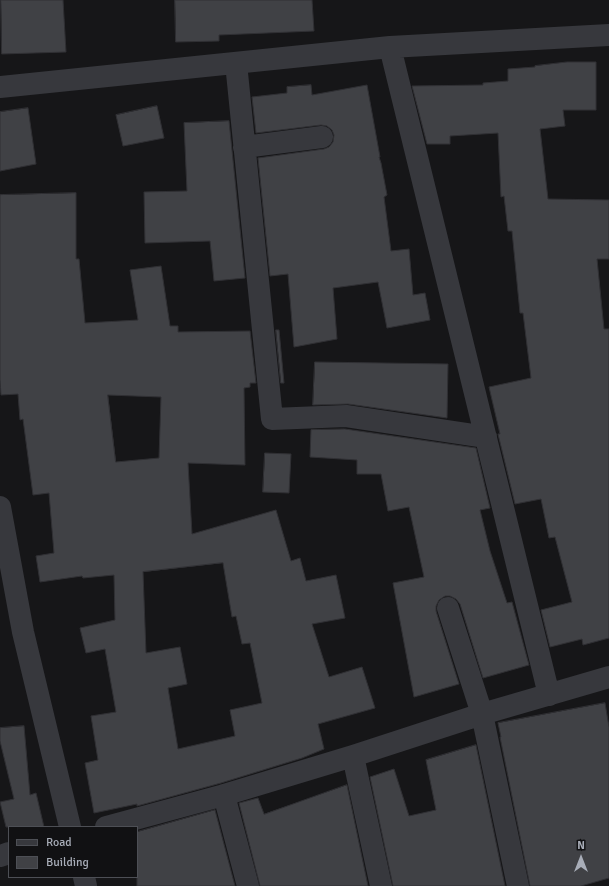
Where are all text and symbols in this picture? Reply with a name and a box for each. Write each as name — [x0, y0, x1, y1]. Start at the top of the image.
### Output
legend — [8, 826, 138, 878]
text: Road — [46, 835, 72, 850]
north arrow — [561, 838, 601, 878]
text: N — [577, 839, 585, 852]
text: Building — [46, 855, 89, 870]

